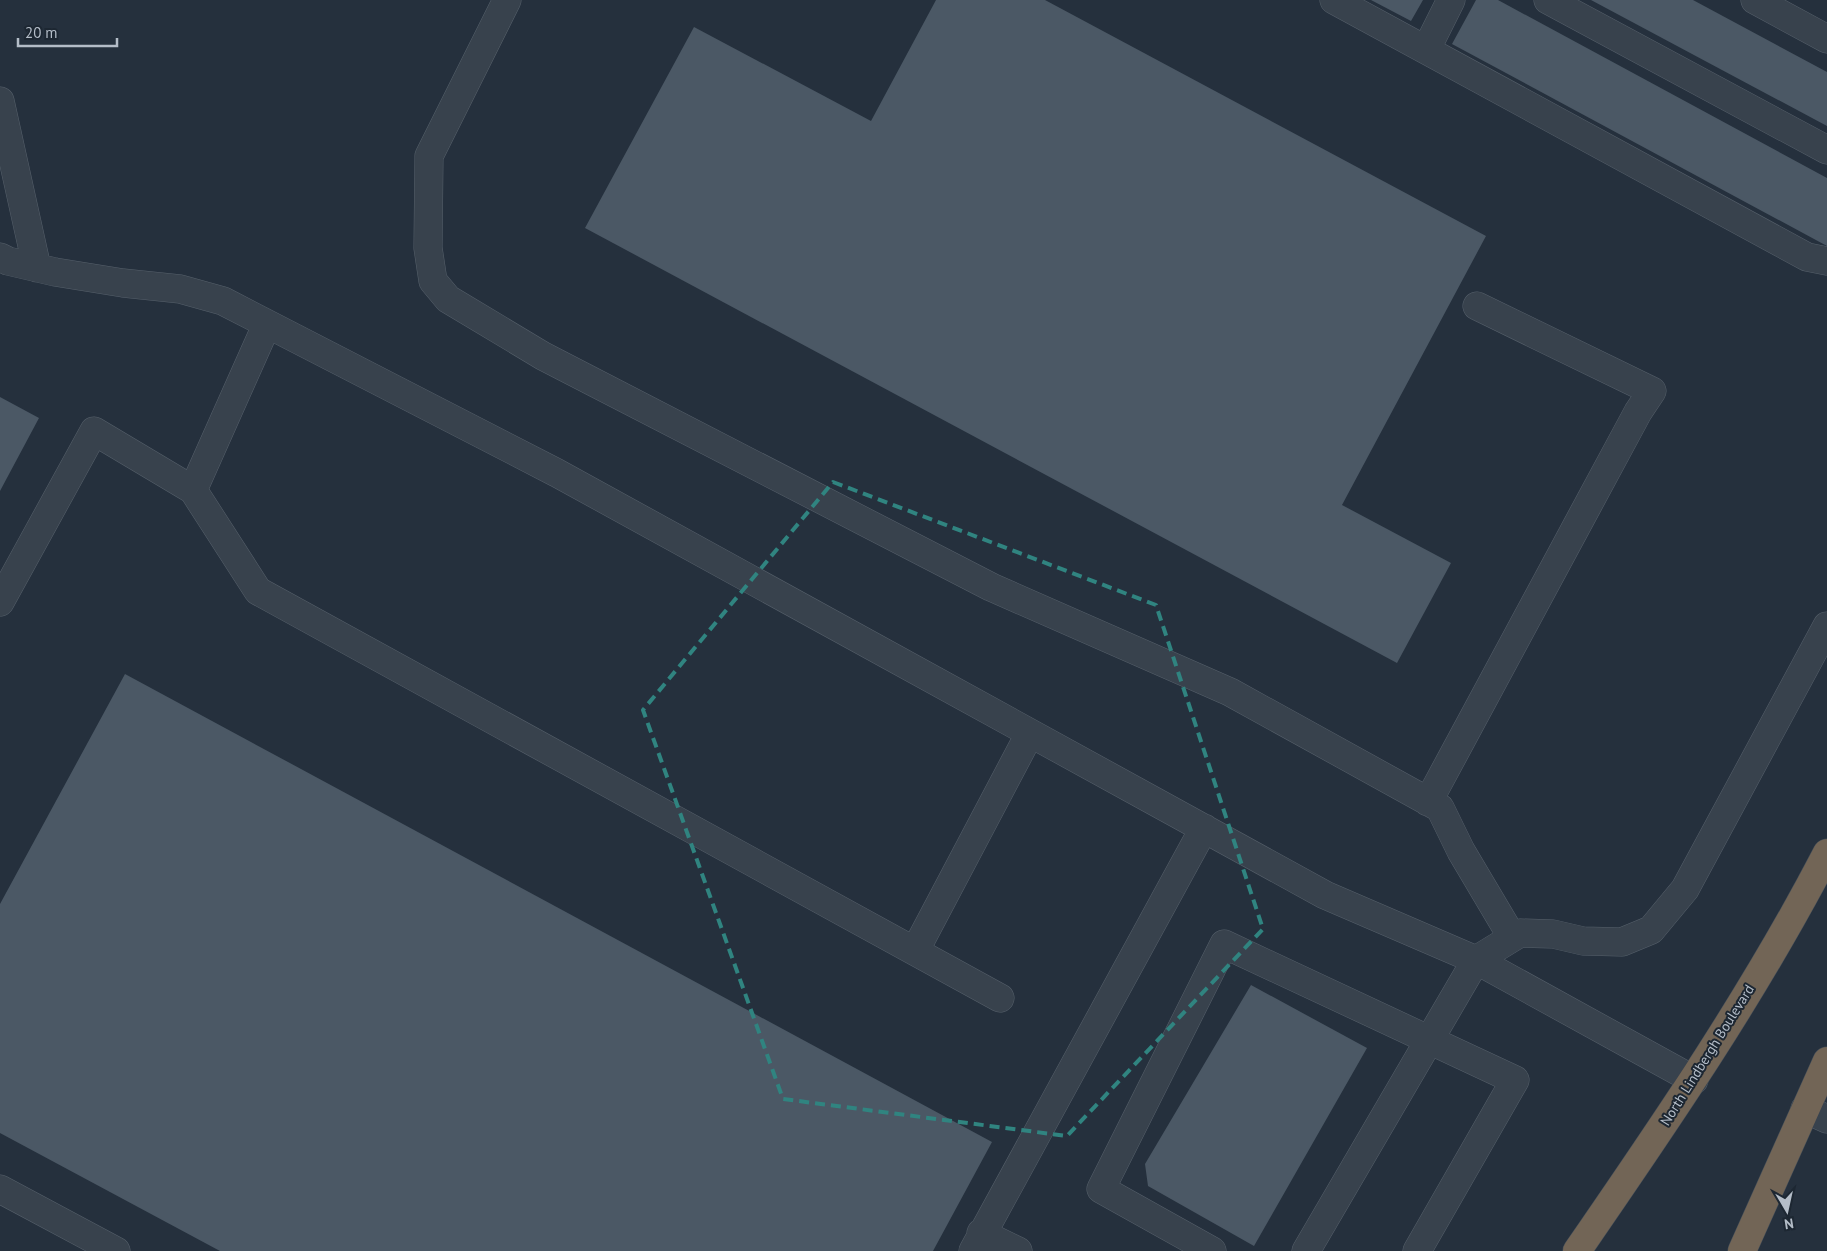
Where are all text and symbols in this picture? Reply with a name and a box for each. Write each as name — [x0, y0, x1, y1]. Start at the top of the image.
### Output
scale bar — [18, 15, 116, 47]
text: 20 m — [25, 23, 58, 42]
street label: North Lindbergh Boulevard — [1656, 981, 1758, 1129]
north arrow — [1762, 1186, 1812, 1236]
text: N — [1783, 1214, 1795, 1233]

